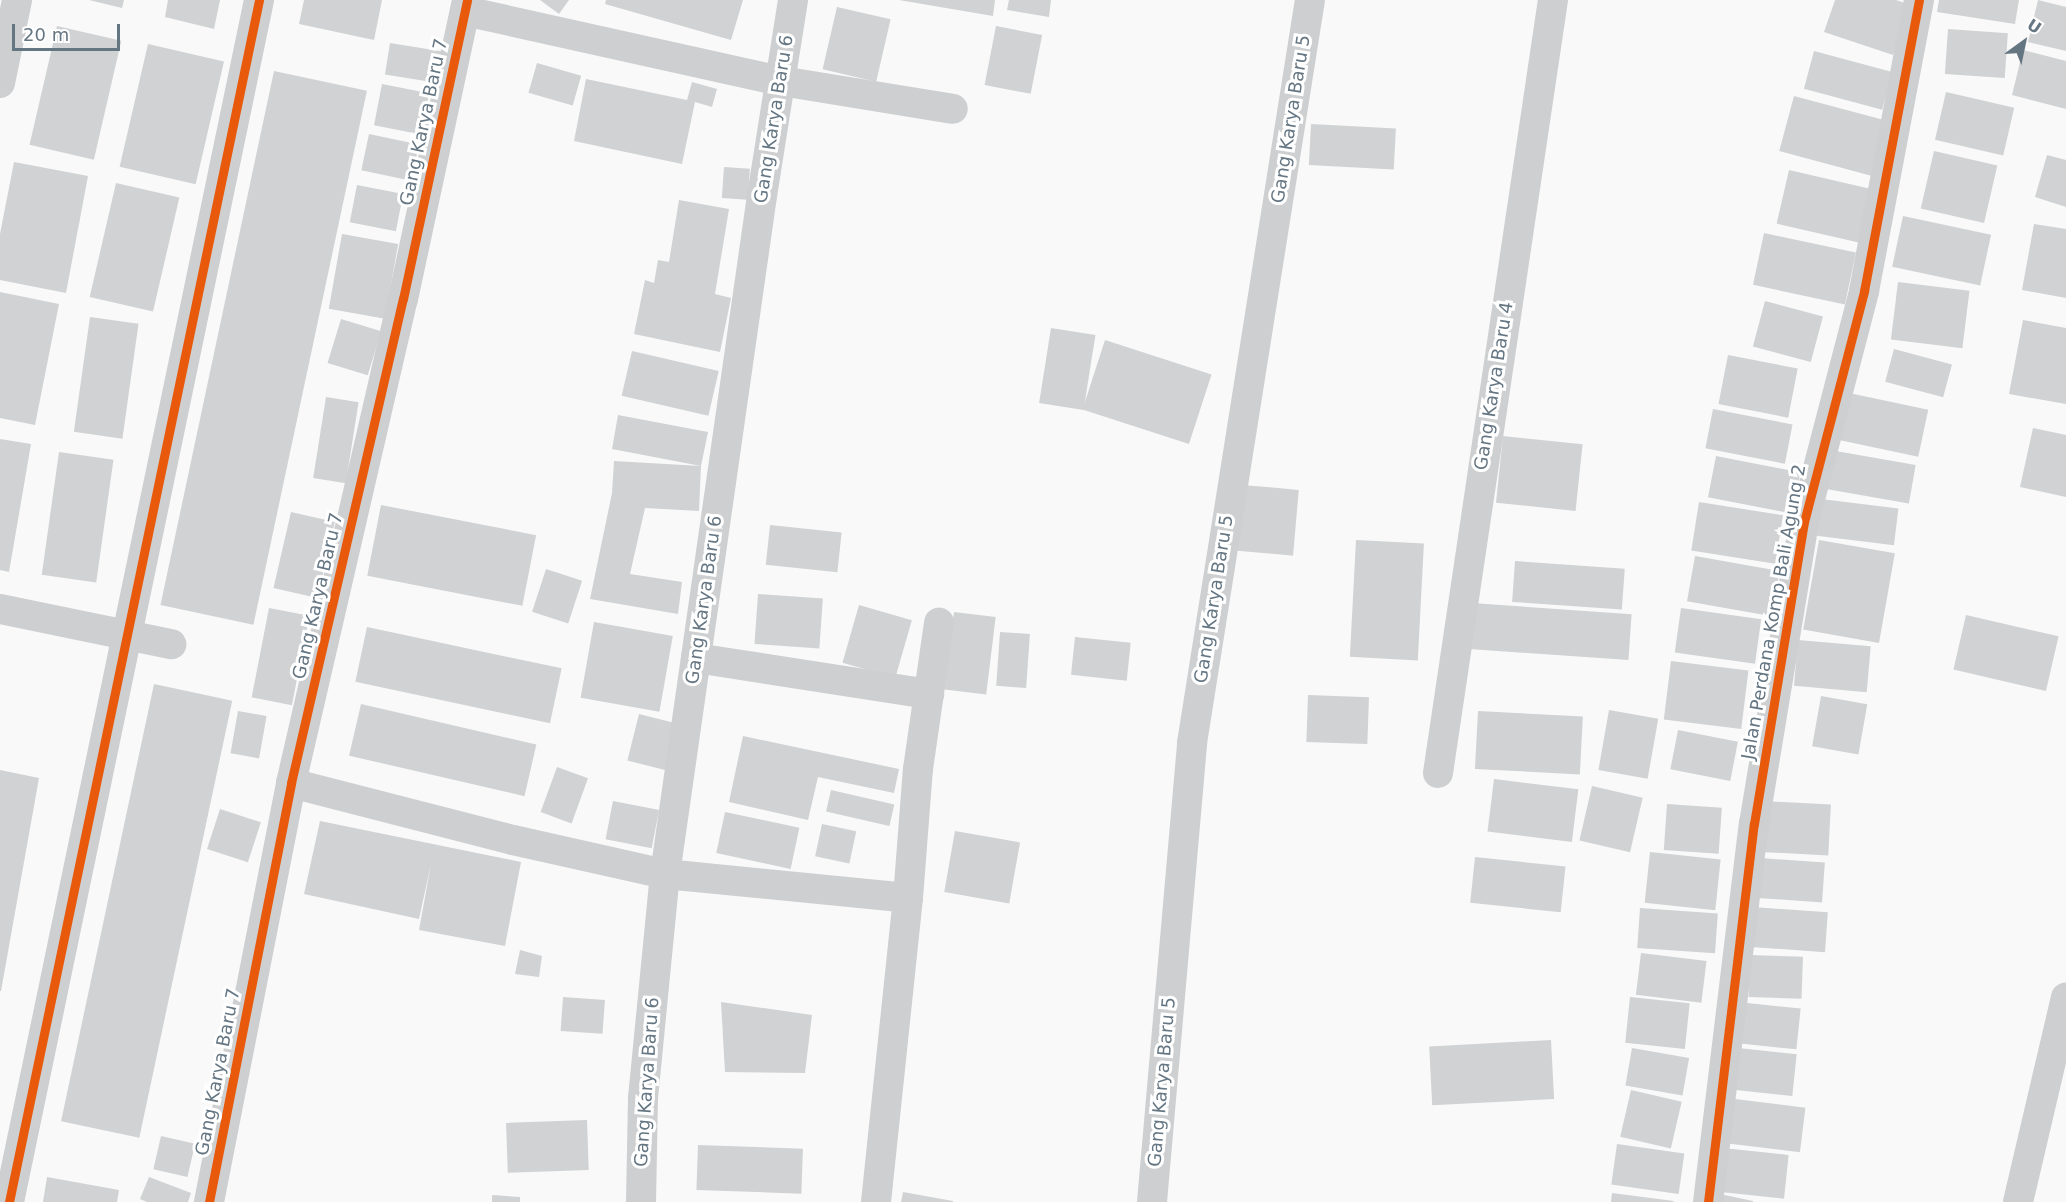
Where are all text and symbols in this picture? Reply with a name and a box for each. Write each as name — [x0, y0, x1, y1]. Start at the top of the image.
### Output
scale bar — [15, 12, 123, 50]
north arrow — [1994, 12, 2054, 72]
text: U — [2023, 15, 2045, 38]
text: 20 m — [23, 24, 69, 45]
street label: Gang Karya Baru 6 — [750, 33, 798, 205]
street label: Gang Karya Baru 5 — [1267, 33, 1315, 205]
street label: Gang Karya Baru 7 — [396, 37, 452, 207]
street label: Gang Karya Baru 4 — [1470, 300, 1518, 472]
street label: Jalan Perdana Komp Bali Agung 2 — [1737, 463, 1811, 761]
street label: Gang Karya Baru 7 — [288, 511, 348, 681]
street label: Gang Karya Baru 5 — [1190, 513, 1238, 685]
street label: Gang Karya Baru 6 — [681, 514, 727, 686]
street label: Gang Karya Baru 7 — [191, 986, 245, 1158]
street label: Gang Karya Baru 6 — [630, 996, 664, 1168]
street label: Gang Karya Baru 5 — [1144, 996, 1180, 1168]

